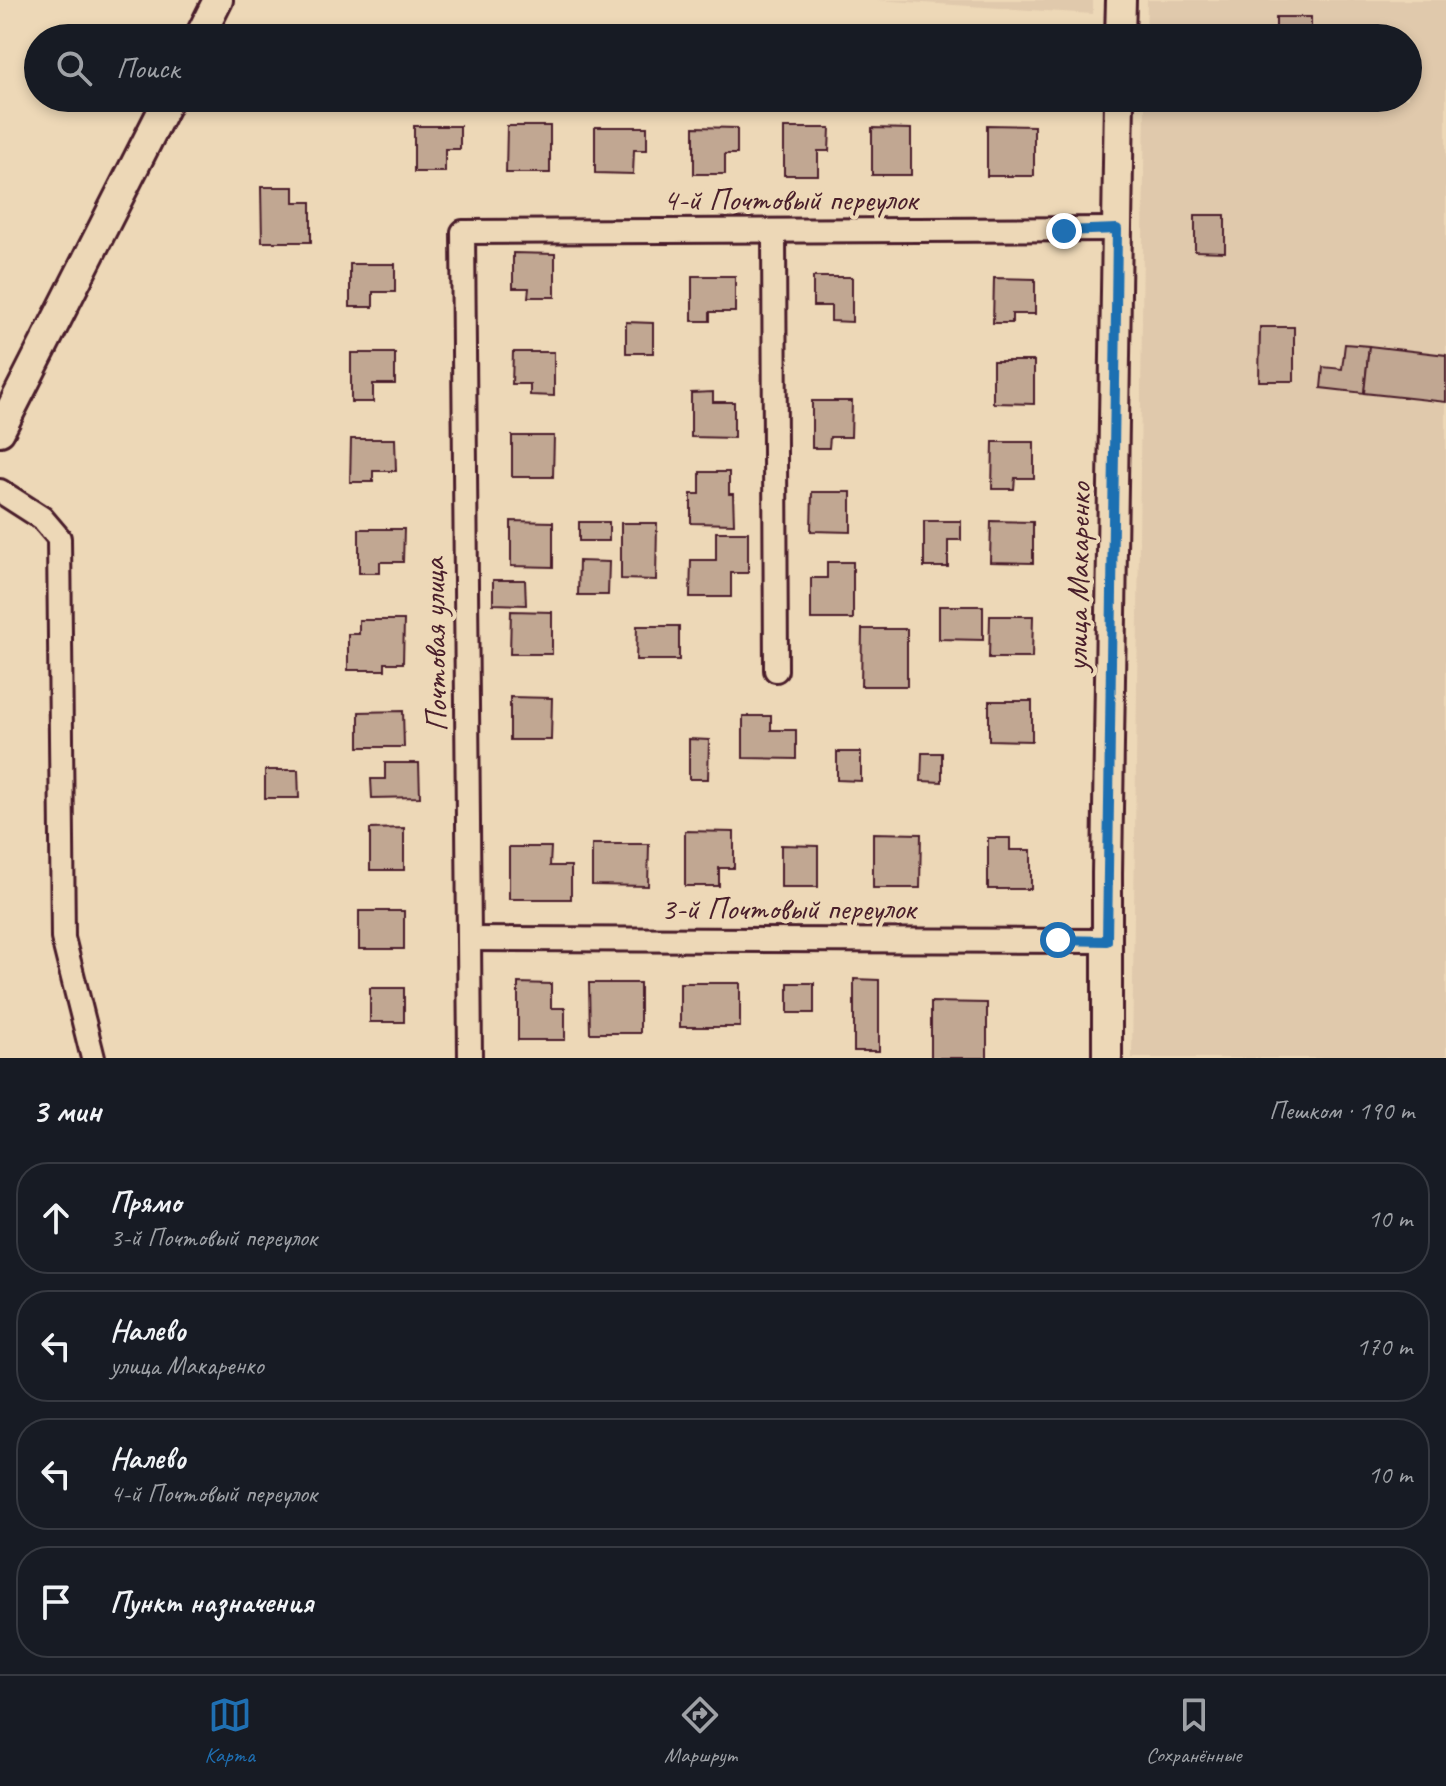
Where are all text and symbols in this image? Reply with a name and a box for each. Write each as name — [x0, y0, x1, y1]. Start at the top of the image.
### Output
search box — [24, 24, 1422, 112]
icon: search — [52, 46, 96, 90]
text: Поиск — [116, 49, 179, 87]
street label: 4-й Почтовый переулок — [663, 179, 920, 220]
route end — [1046, 213, 1082, 249]
street label: улица Макаренко — [1056, 480, 1100, 674]
street label: Почтовая улица — [413, 556, 457, 732]
street label: 3-й Почтовый переулок — [661, 888, 918, 929]
route start — [1040, 922, 1076, 958]
text: 3 мин — [32, 1089, 101, 1132]
text: Пешком · 190 m — [1269, 1094, 1414, 1127]
text: Прямо — [110, 1183, 181, 1221]
icon: ahead — [34, 1196, 78, 1240]
text: 10 m — [1368, 1202, 1412, 1235]
text: 3-й Почтовый переулок — [110, 1221, 317, 1254]
text: Налево — [110, 1311, 186, 1349]
icon: left — [34, 1324, 78, 1368]
text: 170 m — [1356, 1330, 1412, 1363]
text: улица Макаренко — [110, 1349, 264, 1382]
text: Налево — [110, 1439, 186, 1477]
icon: left — [34, 1452, 78, 1496]
text: 10 m — [1368, 1458, 1412, 1491]
text: 4-й Почтовый переулок — [110, 1477, 317, 1510]
icon: arrive — [34, 1580, 78, 1624]
text: Пункт назначения — [110, 1583, 313, 1621]
tab: Карта — [205, 1693, 255, 1769]
tab: Маршрут — [664, 1693, 737, 1769]
tab: Сохранённые — [1146, 1693, 1241, 1769]

